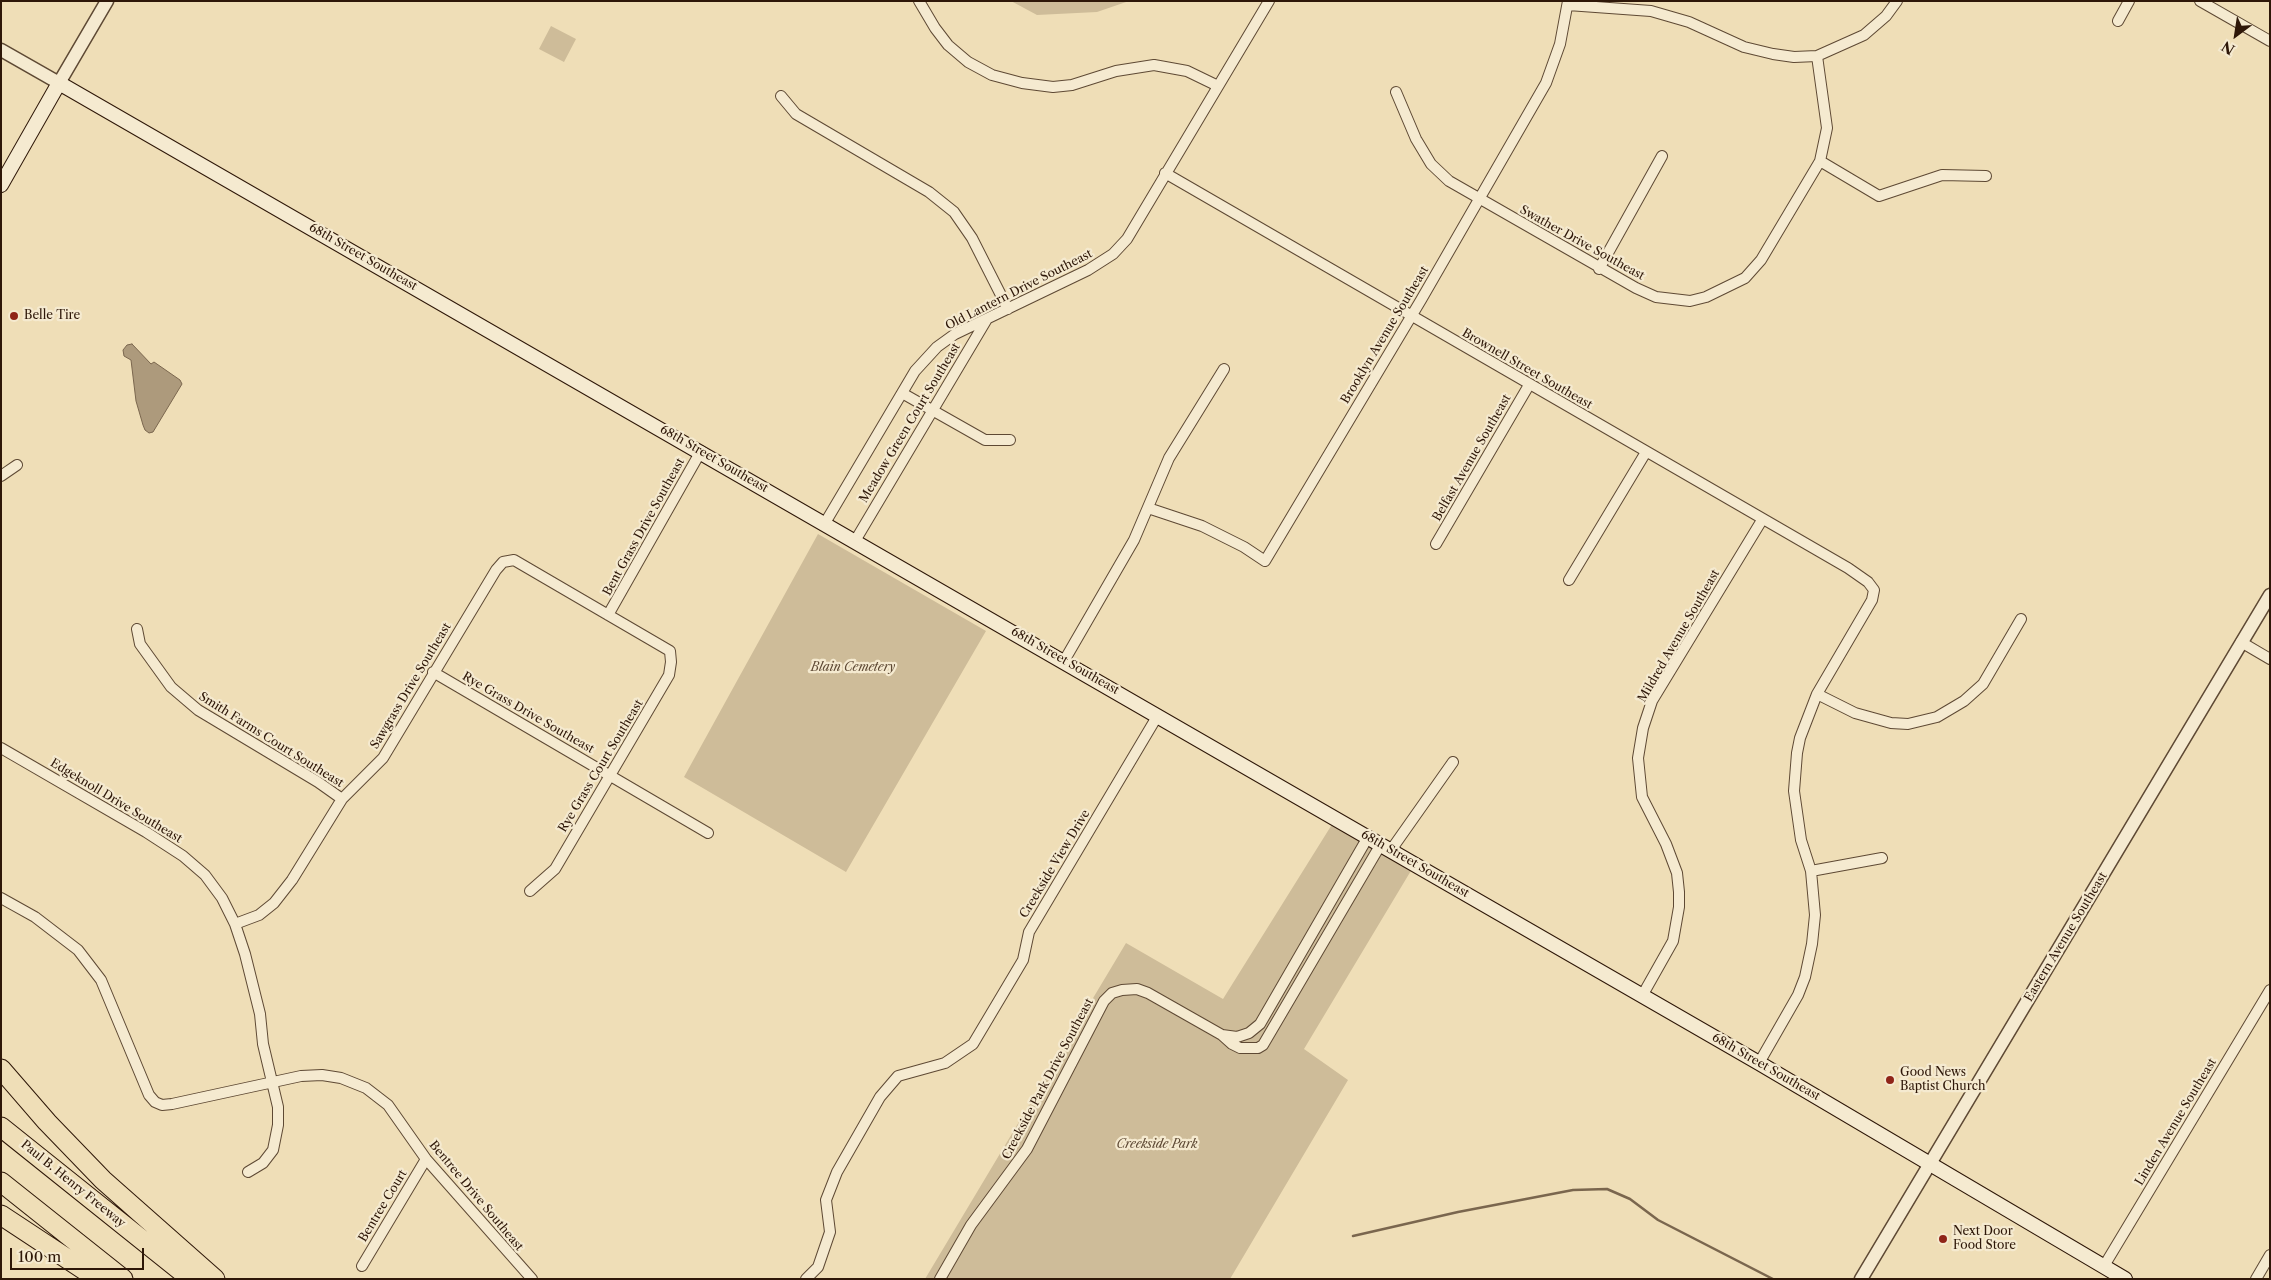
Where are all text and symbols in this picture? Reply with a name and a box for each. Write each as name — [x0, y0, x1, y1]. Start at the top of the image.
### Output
north arrow — [2211, 10, 2261, 60]
text: N — [2218, 37, 2238, 59]
street label: Swather Drive Southeast — [1517, 203, 1647, 283]
street label: 68th Street Southeast — [306, 220, 420, 294]
street label: Old Lantern Drive Southeast — [943, 247, 1095, 333]
street label: Brooklyn Avenue Southeast — [1338, 264, 1432, 406]
place label: Belle Tire — [24, 309, 80, 323]
marker: Belle Tire — [8, 310, 20, 322]
street label: Brownell Street Southeast — [1459, 326, 1595, 412]
street label: Meadow Green Court Southeast — [857, 341, 963, 505]
street label: Belfast Avenue Southeast — [1430, 392, 1514, 524]
street label: 68th Street Southeast — [657, 422, 771, 496]
street label: Bent Grass Drive Southeast — [600, 456, 688, 598]
street label: Mildred Avenue Southeast — [1635, 567, 1723, 705]
street label: Sawgrass Drive Southeast — [368, 620, 454, 752]
street label: 68th Street Southeast — [1008, 624, 1122, 698]
park label: Blain Cemetery — [811, 661, 895, 675]
street label: Rye Grass Drive Southeast — [460, 669, 596, 757]
street label: Smith Farms Court Southeast — [196, 689, 346, 791]
street label: Rye Grass Court Southeast — [556, 697, 646, 835]
street label: Edgeknoll Drive Southeast — [47, 756, 185, 846]
street label: Creekside View Drive — [1017, 807, 1093, 921]
street label: 68th Street Southeast — [1358, 827, 1472, 901]
street label: Eastern Avenue Southeast — [2022, 870, 2110, 1004]
street label: Creekside Park Drive Southeast — [999, 996, 1097, 1162]
street label: 68th Street Southeast — [1709, 1030, 1823, 1104]
street label: Linden Avenue Southeast — [2132, 1056, 2220, 1188]
place label: Good News Baptist Church — [1900, 1066, 1985, 1094]
marker: Good News Baptist Church — [1884, 1074, 1896, 1086]
street label: Paul B. Henry Freeway — [18, 1137, 128, 1231]
street label: Bentree Drive Southeast — [426, 1138, 526, 1254]
park label: Creekside Park — [1117, 1138, 1197, 1152]
street label: Bentree Court — [356, 1167, 410, 1245]
place label: Next Door Food Store — [1953, 1225, 2016, 1253]
marker: Next Door Food Store — [1937, 1233, 1949, 1245]
scale bar — [12, 1238, 146, 1270]
text: 100 m — [18, 1247, 61, 1266]

